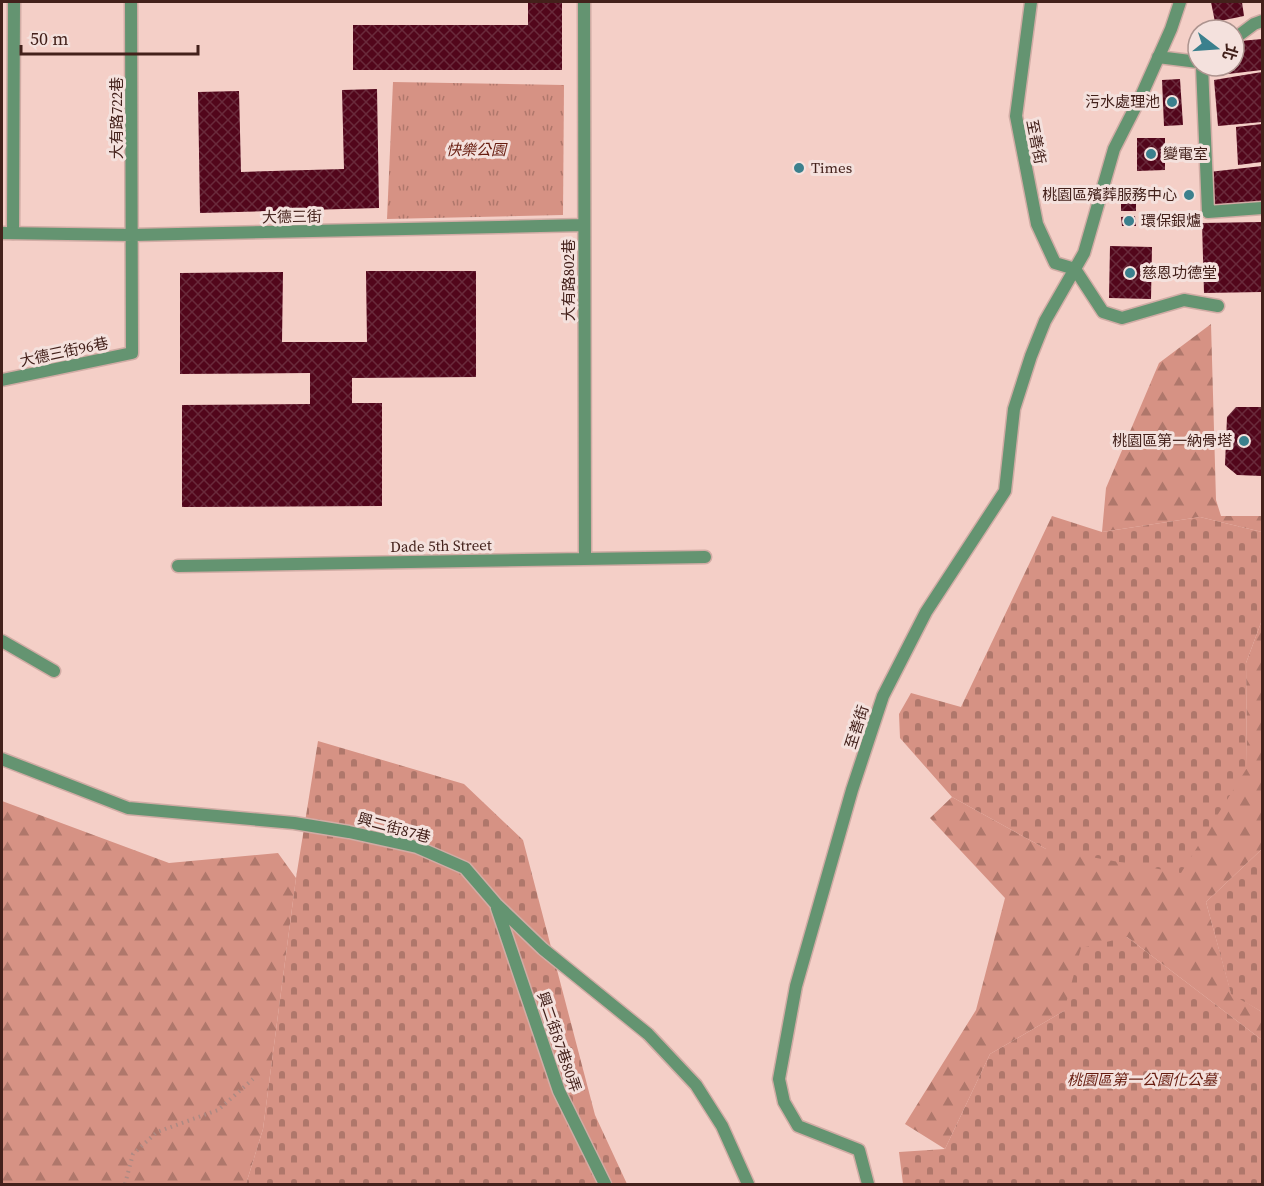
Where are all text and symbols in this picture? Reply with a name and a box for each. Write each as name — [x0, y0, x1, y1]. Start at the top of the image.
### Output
scale bar — [21, 18, 198, 56]
north arrow — [1186, 18, 1246, 78]
text: 50 m — [30, 26, 68, 51]
text: 北 — [1217, 42, 1243, 63]
street label: 大有路722巷 — [106, 77, 127, 159]
place label: 污水處理池 — [1085, 91, 1160, 112]
marker: 污水處理池 — [1165, 95, 1179, 109]
street label: 至善街 — [1022, 118, 1051, 166]
park label: 快樂公園 — [446, 139, 508, 160]
place label: 變電室 — [1163, 143, 1208, 164]
marker: 變電室 — [1144, 147, 1158, 161]
place label: Times — [811, 157, 852, 178]
marker: Times — [792, 161, 806, 175]
place label: 桃園區殯葬服務中心 — [1042, 184, 1177, 205]
marker: 桃園區殯葬服務中心 — [1182, 188, 1196, 202]
street label: 大德三街 — [262, 205, 322, 228]
place label: 環保銀爐 — [1141, 210, 1201, 231]
marker: 環保銀爐 — [1122, 214, 1136, 228]
street label: 大有路802巷 — [558, 239, 579, 321]
place label: 慈恩功德堂 — [1142, 262, 1217, 283]
marker: 慈恩功德堂 — [1123, 266, 1137, 280]
street label: 大德三街96巷 — [18, 332, 110, 371]
place label: 桃園區第一納骨塔 — [1112, 430, 1232, 451]
marker: 桃園區第一納骨塔 — [1237, 434, 1251, 448]
street label: Dade 5th Street — [390, 534, 492, 557]
street label: 至善街 — [840, 702, 873, 751]
street label: 興二街87巷 — [355, 808, 433, 847]
street label: 興二街87巷80弄 — [532, 989, 586, 1095]
park label: 桃園區第一公園化公墓 — [1067, 1069, 1220, 1090]

